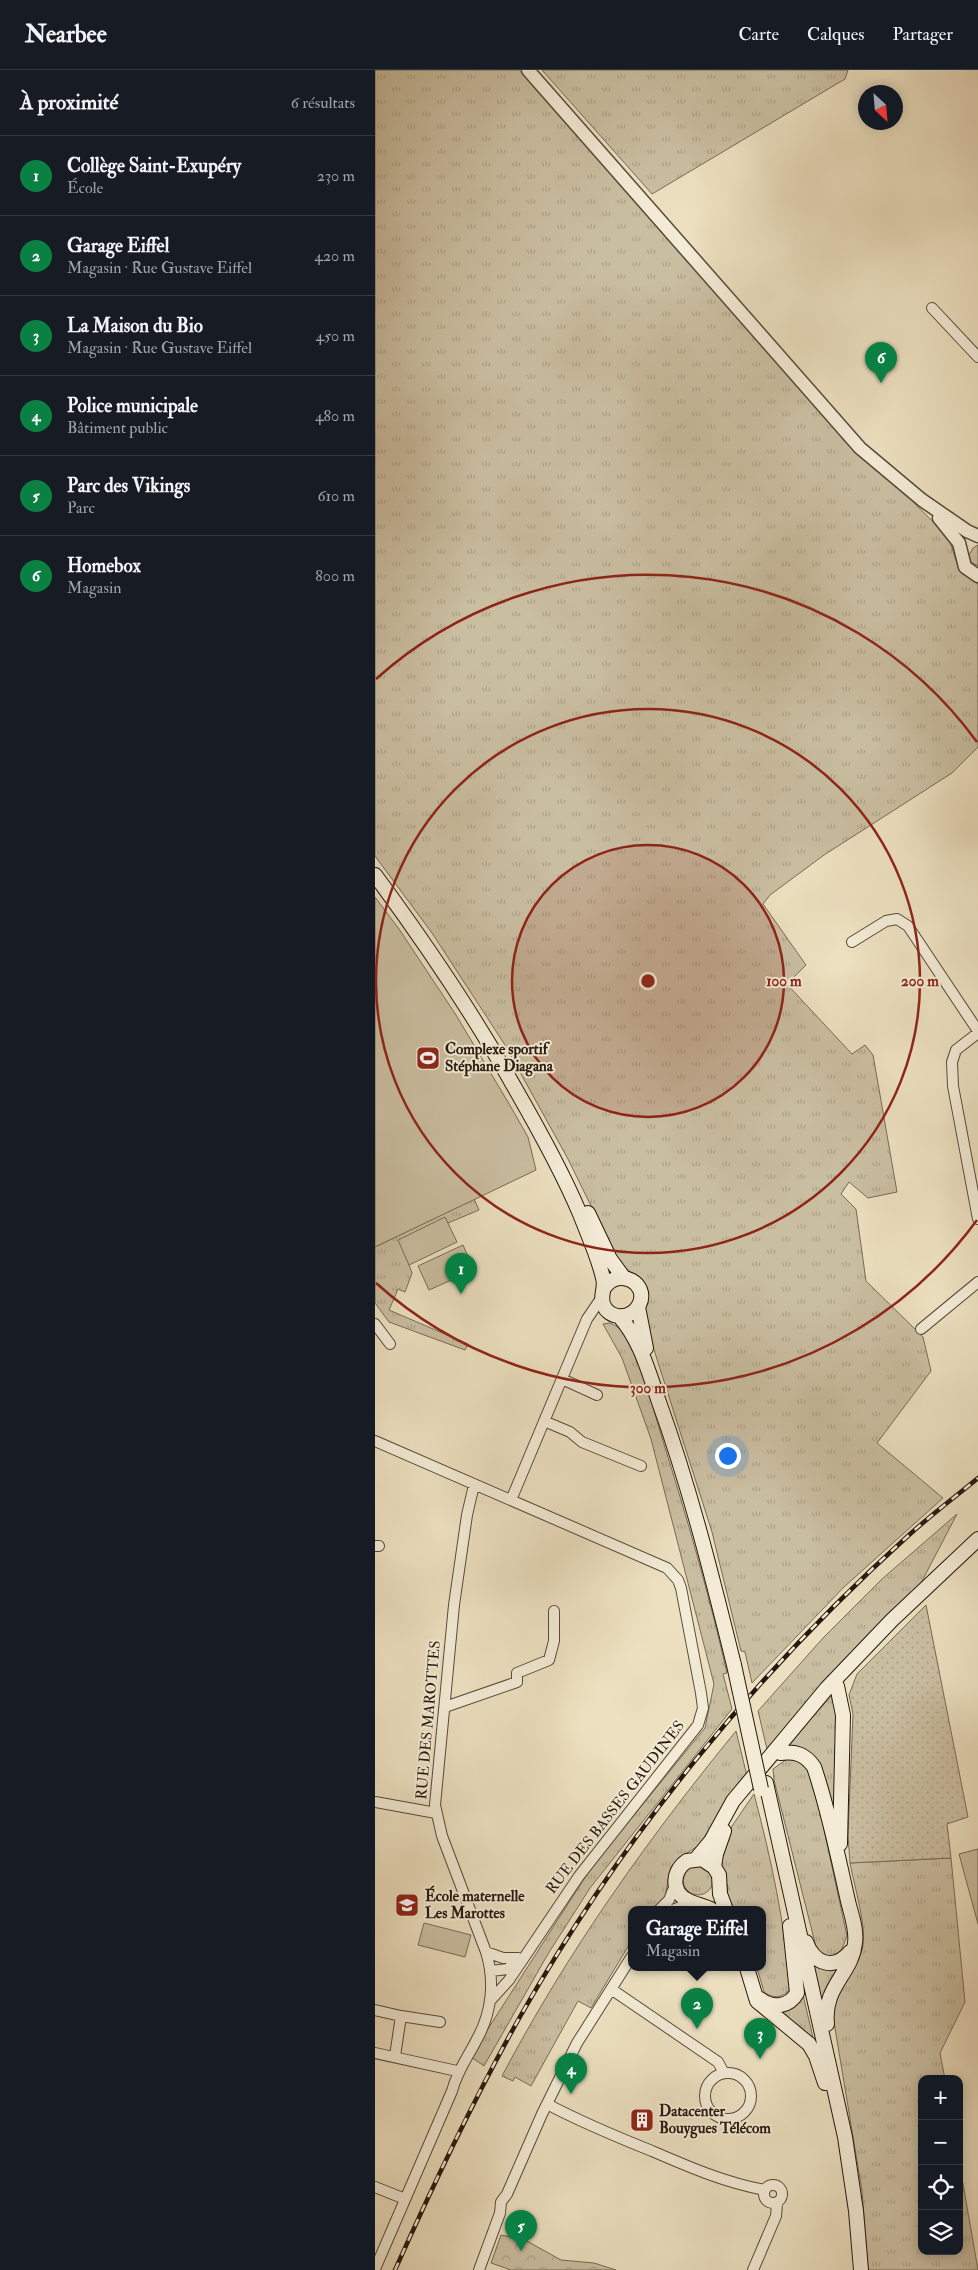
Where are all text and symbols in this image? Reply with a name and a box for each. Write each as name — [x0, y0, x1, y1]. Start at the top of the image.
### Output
text: Nearbee — [25, 19, 107, 50]
text: Carte — [738, 23, 779, 46]
text: Calques — [807, 23, 864, 46]
text: Partager — [892, 23, 953, 46]
north arrow — [858, 85, 903, 130]
text: À proximité — [20, 89, 118, 116]
text: 6 résultats — [291, 93, 355, 113]
text: Collège Saint-Exupéry — [67, 154, 241, 178]
text: 1 — [33, 166, 39, 186]
text: 230 m — [317, 166, 355, 186]
text: École — [67, 178, 103, 198]
text: Garage Eiffel — [67, 234, 169, 258]
text: 2 — [32, 246, 40, 266]
text: 420 m — [314, 246, 355, 266]
text: Magasin · Rue Gustave Eiffel — [67, 258, 252, 278]
text: La Maison du Bio — [67, 314, 203, 338]
text: 3 — [33, 326, 39, 346]
text: 450 m — [316, 326, 355, 346]
text: Magasin · Rue Gustave Eiffel — [67, 338, 252, 358]
pin: 6 — [865, 342, 897, 383]
text: Police municipale — [67, 394, 198, 418]
text: 4 — [32, 406, 40, 426]
text: 480 m — [315, 406, 355, 426]
text: Bâtiment public — [67, 418, 168, 438]
text: Parc des Vikings — [67, 474, 190, 498]
text: 5 — [32, 486, 40, 506]
text: 610 m — [317, 486, 355, 506]
text: Parc — [67, 498, 95, 518]
text: Homebox — [67, 554, 141, 578]
text: 6 — [32, 566, 40, 586]
text: 800 m — [315, 566, 355, 586]
text: Magasin — [67, 578, 121, 598]
centre of rings — [639, 972, 657, 990]
text: 100 m — [766, 972, 802, 991]
text: 200 m — [901, 972, 939, 991]
place label: Complexe sportif Stéphane Diagana — [445, 1040, 554, 1077]
sports icon: Complexe sportif Stéphane Diagana — [415, 1045, 441, 1071]
pin: 1 — [445, 1253, 477, 1294]
text: 300 m — [630, 1379, 666, 1398]
your location — [715, 1443, 741, 1469]
street label: RUE DES MAROTTES — [412, 1640, 445, 1800]
street label: RUE DES BASSES GAUDINES — [542, 1717, 689, 1898]
place label: École maternelle Les Marottes — [425, 1885, 525, 1923]
school or university icon: École maternelle Les Marottes — [394, 1892, 420, 1918]
popup — [628, 1906, 766, 1971]
text: Garage Eiffel — [646, 1917, 748, 1941]
text: Magasin — [646, 1941, 700, 1961]
pin: 2 — [681, 1988, 713, 2029]
pin: 3 — [744, 2018, 776, 2059]
pin: 4 — [555, 2053, 587, 2094]
map controls — [918, 2075, 963, 2255]
button: + — [918, 2075, 963, 2120]
place label: Datacenter Bouygues Télécom — [659, 2102, 771, 2139]
building icon: Datacenter Bouygues Télécom — [629, 2107, 655, 2133]
button: − — [918, 2120, 963, 2165]
button: locate — [918, 2165, 963, 2210]
pin: 5 — [505, 2210, 537, 2251]
button: layers — [918, 2210, 963, 2255]

